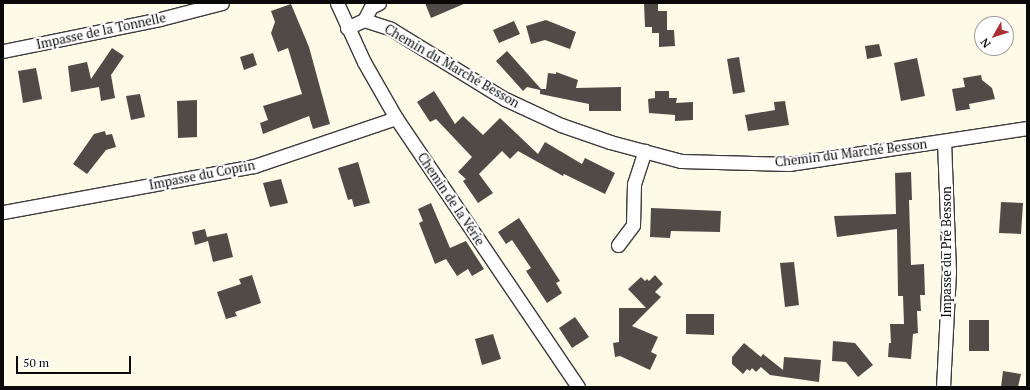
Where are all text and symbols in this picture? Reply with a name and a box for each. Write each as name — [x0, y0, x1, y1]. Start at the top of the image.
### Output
street label: Impasse de la Tonnelle — [35, 10, 167, 52]
north arrow — [974, 16, 1014, 56]
street label: Chemin du Marché Besson — [382, 21, 522, 111]
text: N — [977, 35, 994, 51]
street label: Chemin du Marché Besson — [774, 136, 928, 170]
street label: Chemin de la Vérie — [414, 150, 488, 248]
street label: Impasse du Coprin — [148, 157, 256, 193]
street label: Impasse du Pré Besson — [938, 186, 954, 318]
scale bar — [18, 348, 133, 374]
text: 50 m — [23, 355, 49, 370]

